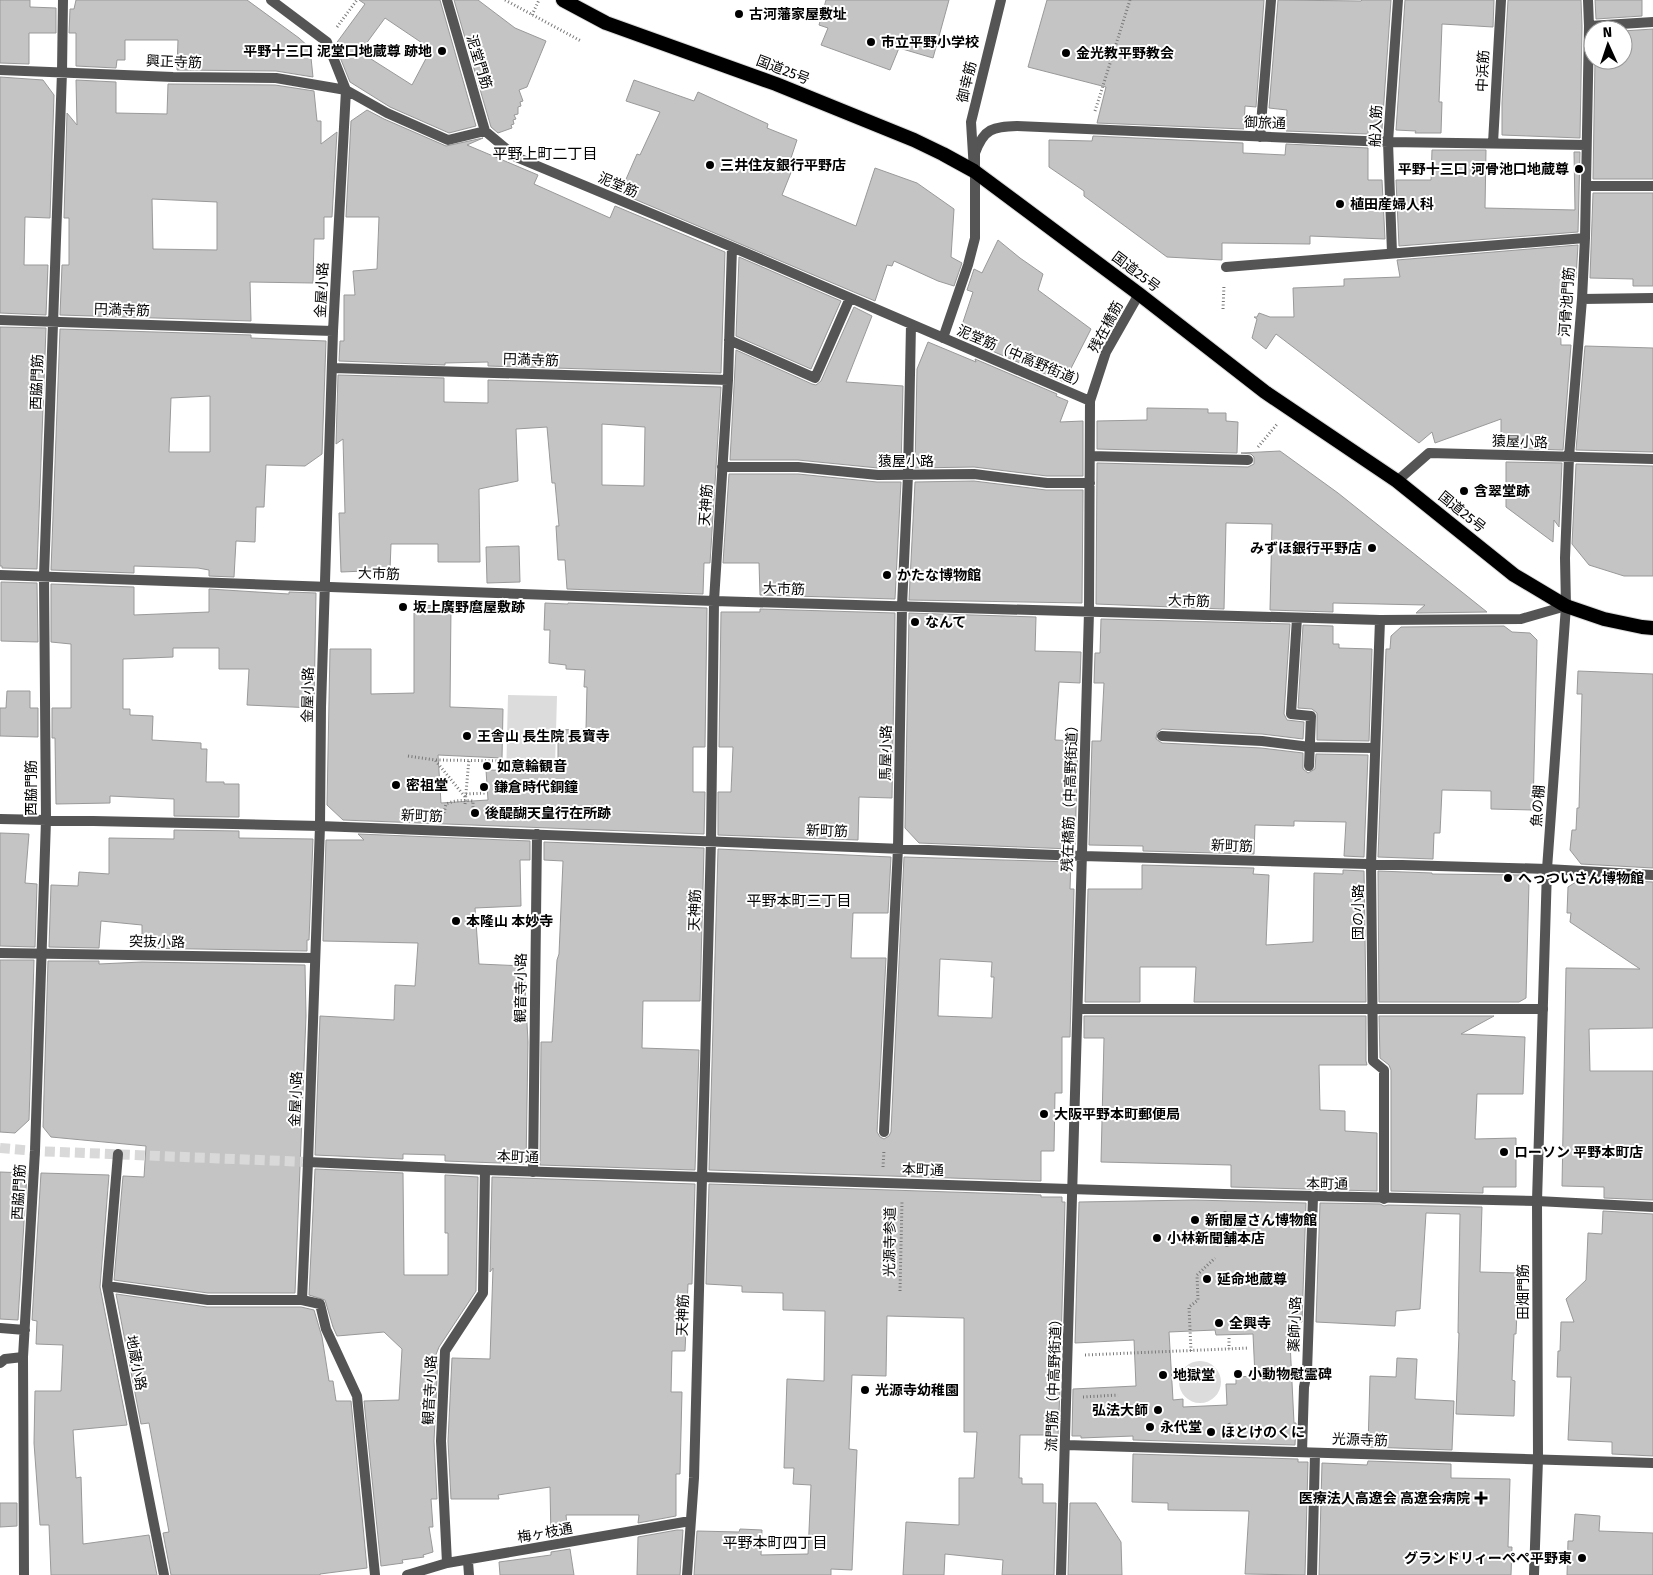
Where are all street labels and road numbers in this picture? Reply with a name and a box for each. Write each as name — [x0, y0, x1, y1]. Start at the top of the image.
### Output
street label: 泥堂門筋 — [463, 33, 495, 91]
street label: 中浜筋 — [1473, 50, 1493, 92]
street label: 国道25号 — [754, 52, 812, 88]
street label: 興正寺筋 — [146, 53, 202, 71]
street label: 御幸筋 — [954, 60, 980, 104]
street label: 船入筋 — [1366, 105, 1386, 147]
street label: 御旅通 — [1244, 114, 1286, 132]
street label: 泥堂筋 — [595, 169, 641, 201]
street label: 国道25号 — [1109, 248, 1163, 296]
street label: 金屋小路 — [312, 262, 332, 318]
street label: 河骨池門筋 — [1556, 266, 1578, 338]
street label: 残在橋筋 — [1085, 298, 1127, 356]
street label: 円満寺筋 — [94, 301, 150, 319]
street label: 泥堂筋（中高野街道） — [954, 322, 1090, 392]
street label: 円満寺筋 — [503, 351, 559, 369]
street label: 西脇門筋 — [28, 354, 46, 410]
street label: 猿屋小路 — [1492, 433, 1548, 451]
street label: 猿屋小路 — [878, 453, 934, 470]
street label: 天神筋 — [696, 483, 716, 527]
street label: 国道25号 — [1435, 488, 1489, 536]
street label: 大市筋 — [358, 565, 400, 583]
street label: 大市筋 — [763, 580, 805, 598]
street label: 大市筋 — [1168, 592, 1210, 610]
street label: 金屋小路 — [299, 667, 317, 723]
street label: 残在橋筋（中高野街道） — [1059, 718, 1081, 872]
street label: 馬屋小路 — [877, 725, 895, 781]
street label: 西脇門筋 — [23, 760, 40, 816]
street label: 魚の棚 — [1528, 784, 1548, 828]
street label: 新町筋 — [401, 807, 443, 825]
street label: 新町筋 — [806, 822, 848, 840]
street label: 新町筋 — [1211, 837, 1253, 855]
street label: 団の小路 — [1350, 884, 1367, 940]
street label: 天神筋 — [686, 889, 704, 931]
street label: 突抜小路 — [129, 933, 185, 951]
street label: 観音寺小路 — [512, 953, 530, 1023]
street label: 金屋小路 — [287, 1071, 305, 1127]
street label: 本町通 — [497, 1148, 539, 1166]
street label: 本町通 — [902, 1161, 944, 1179]
street label: 西脇門筋 — [9, 1164, 29, 1220]
street label: 本町通 — [1306, 1175, 1348, 1193]
street label: 光源寺参道 — [881, 1207, 899, 1277]
street label: 田畑門筋 — [1515, 1264, 1532, 1320]
street label: 天神筋 — [674, 1294, 692, 1336]
street label: 薬師小路 — [1286, 1296, 1304, 1352]
street label: 流門筋（中高野街道） — [1043, 1312, 1065, 1452]
street label: 地蔵小路 — [122, 1334, 150, 1392]
street label: 観音寺小路 — [420, 1355, 440, 1425]
street label: 光源寺筋 — [1332, 1431, 1388, 1449]
street label: 梅ヶ枝通 — [516, 1520, 574, 1546]

